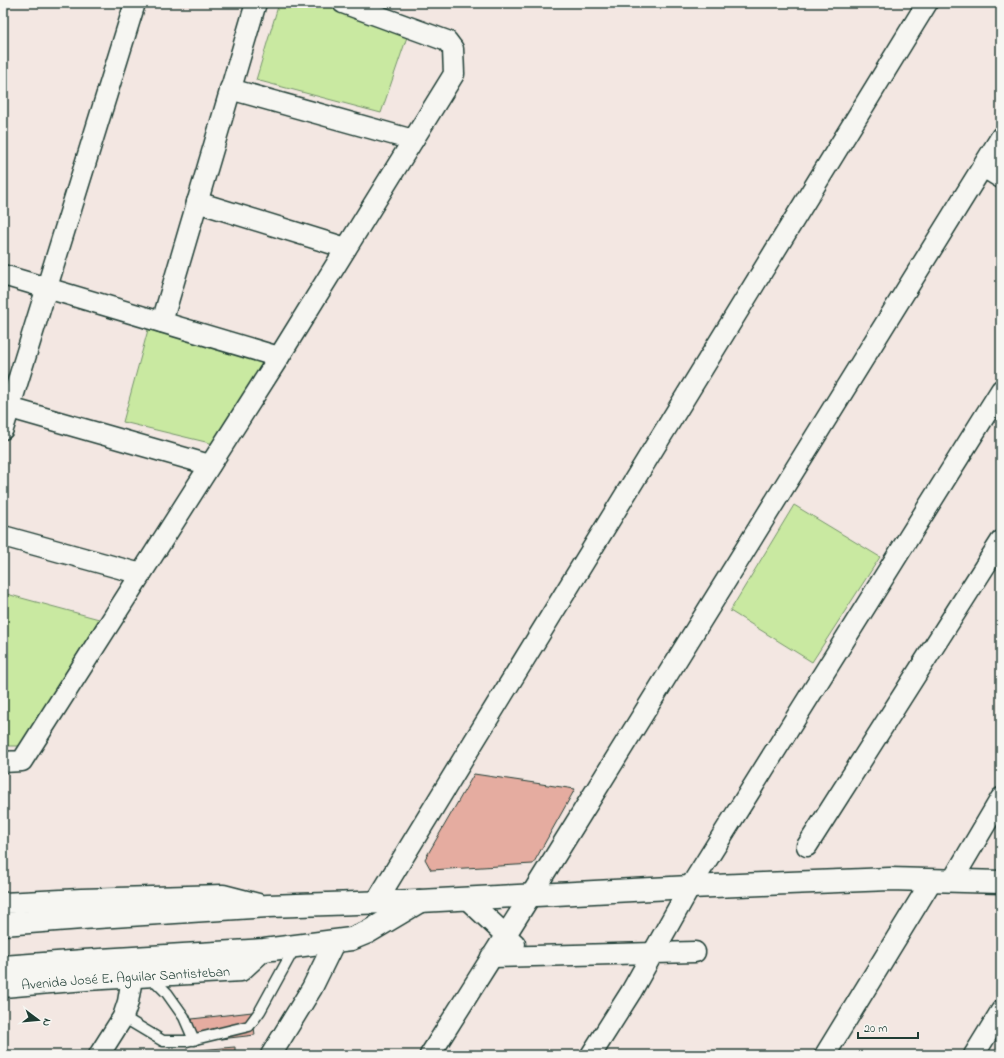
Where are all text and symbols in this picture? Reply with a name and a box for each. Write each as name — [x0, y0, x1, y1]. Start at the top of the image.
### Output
street label: Avenida José E. Aguilar Santisteban — [21, 961, 231, 996]
north arrow — [18, 1000, 58, 1040]
scale bar — [858, 1014, 918, 1040]
text: N — [38, 1017, 55, 1028]
text: 20 m — [864, 1020, 887, 1038]

